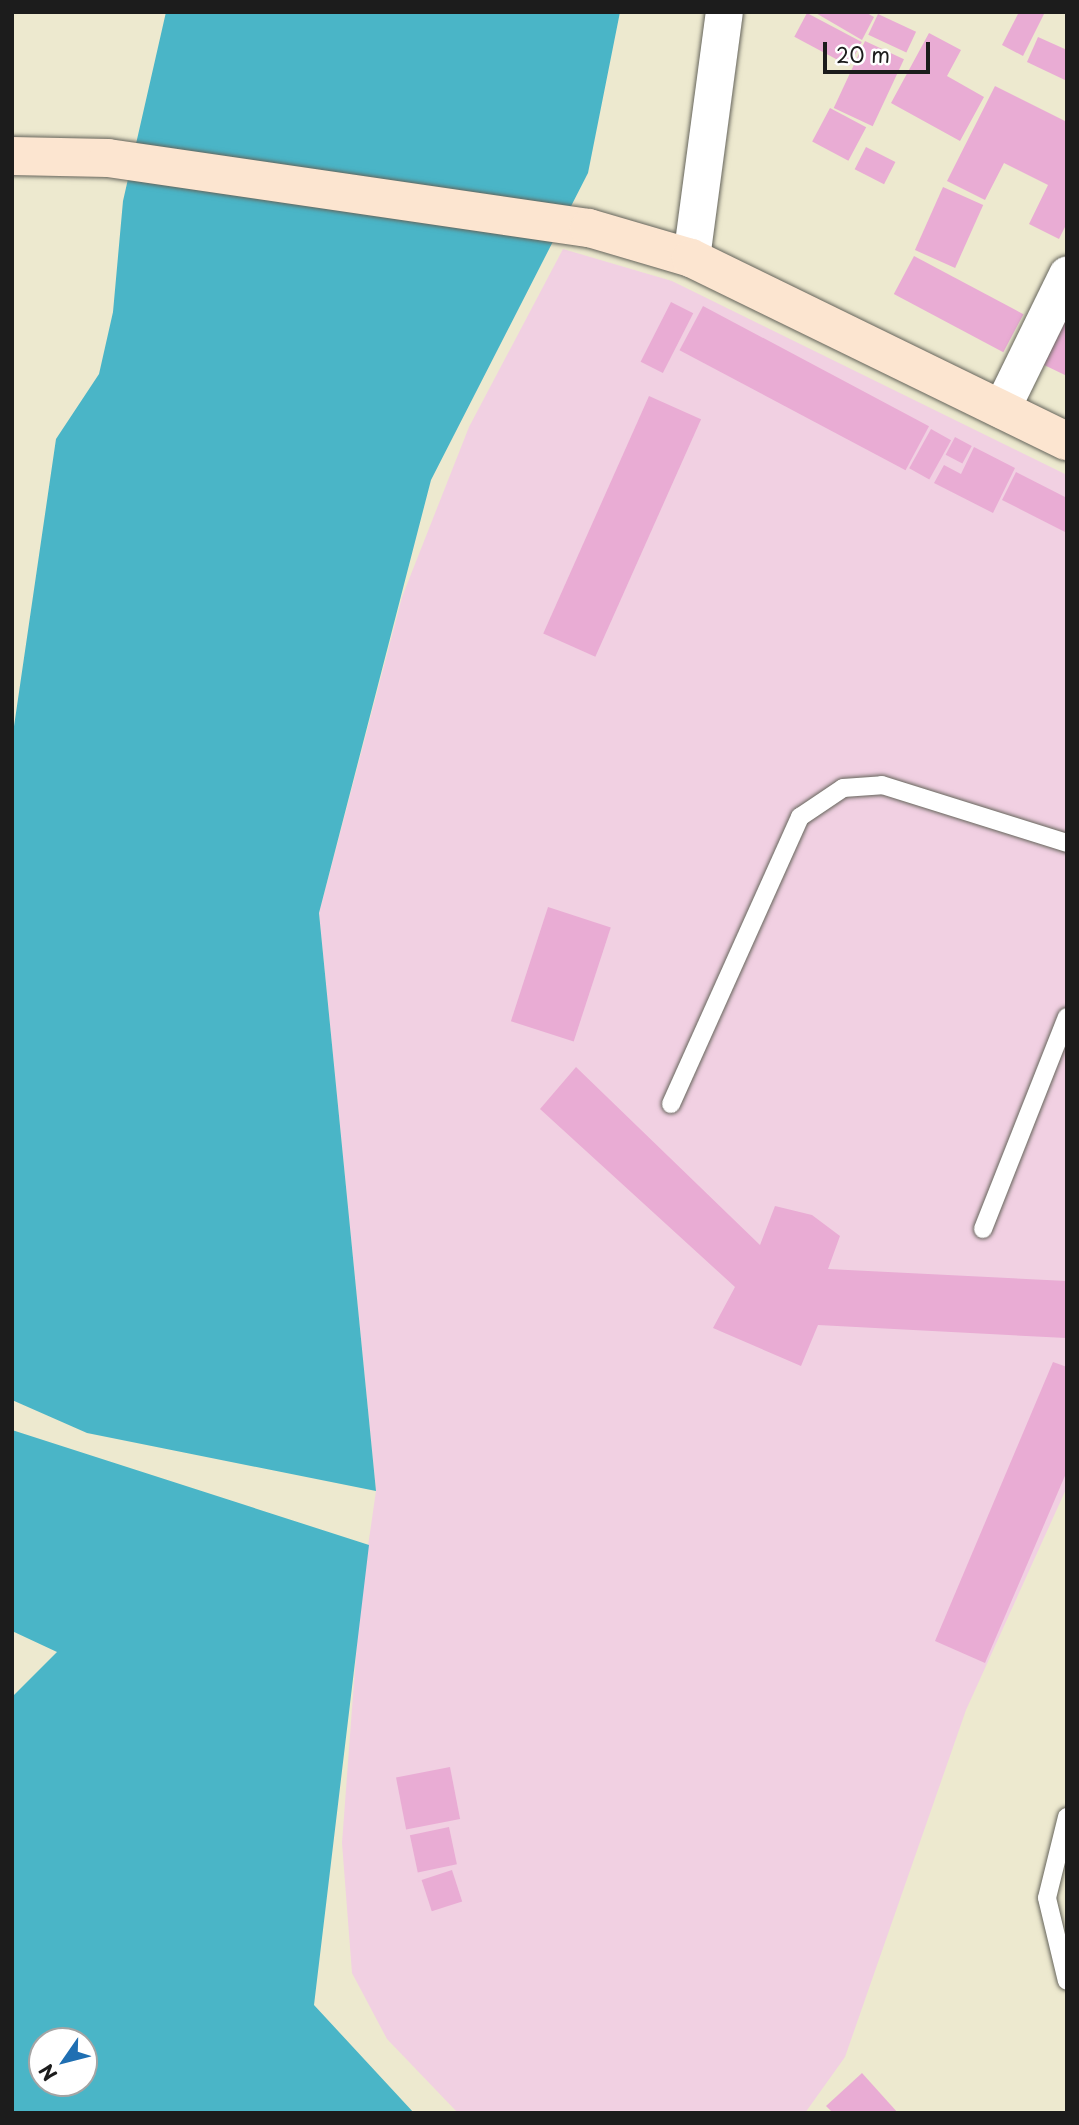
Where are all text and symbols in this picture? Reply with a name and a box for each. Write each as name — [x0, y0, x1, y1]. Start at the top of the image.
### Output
scale bar — [827, 28, 934, 72]
text: 20 m — [836, 38, 890, 70]
north arrow — [28, 2027, 98, 2097]
text: N — [32, 2059, 63, 2087]

